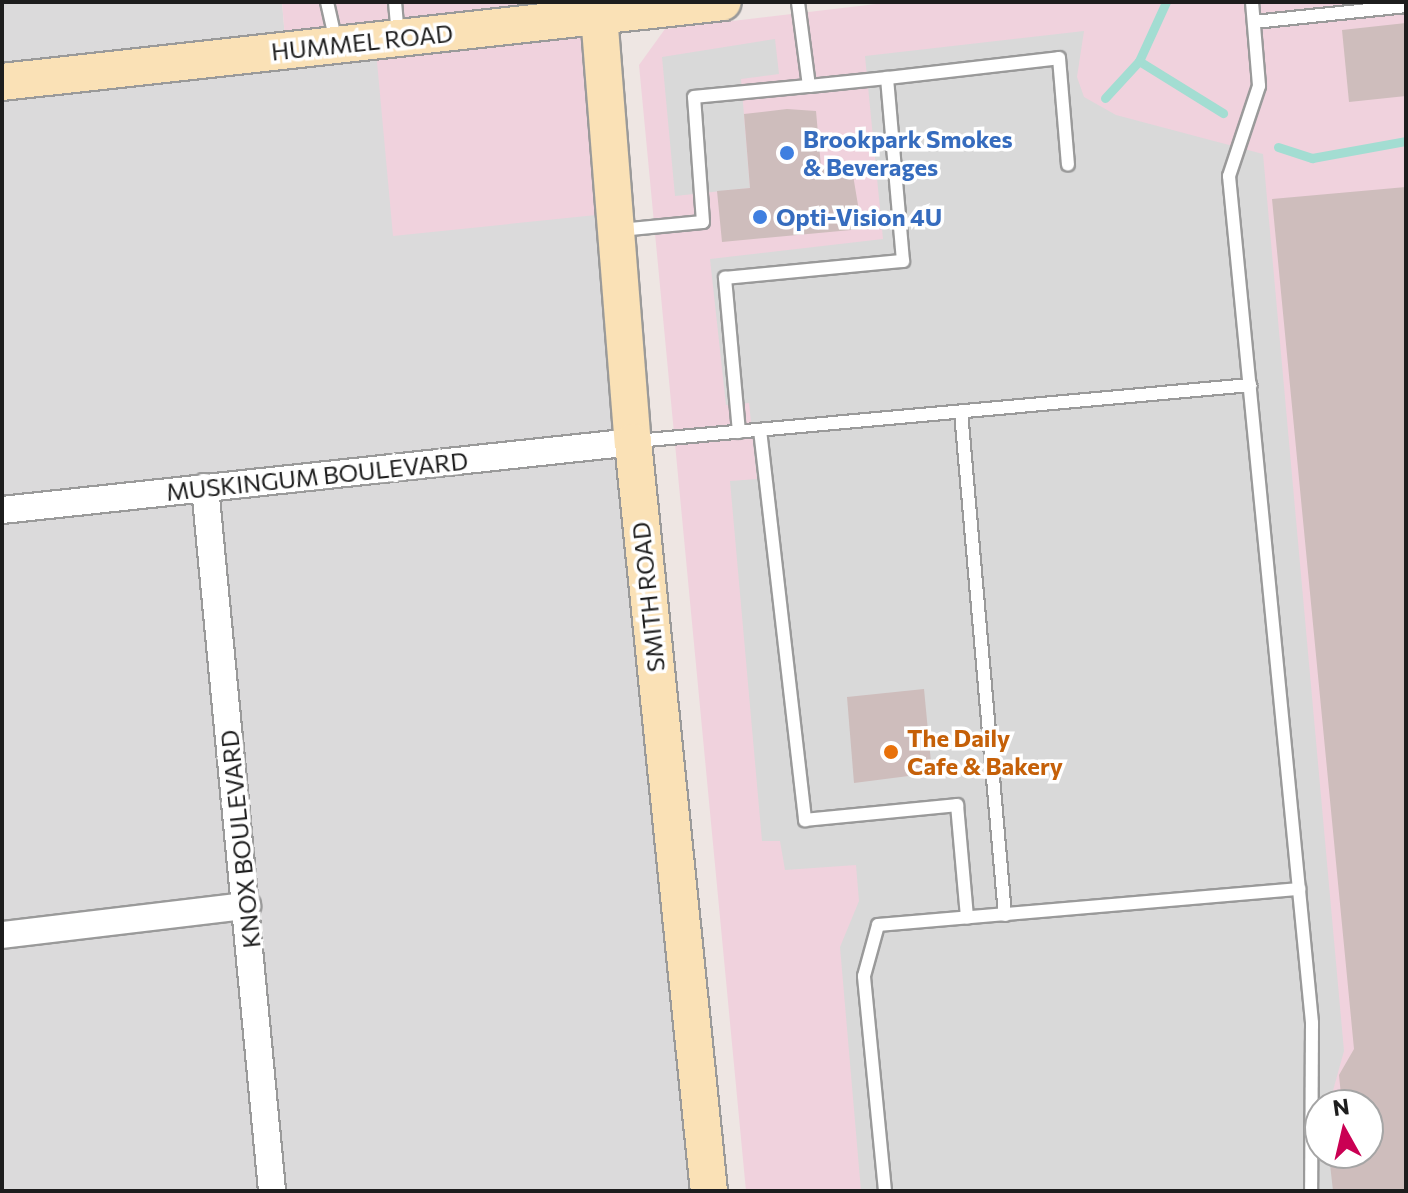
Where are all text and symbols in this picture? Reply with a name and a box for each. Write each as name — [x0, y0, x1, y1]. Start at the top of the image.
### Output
street label: HUMMEL ROAD — [270, 18, 454, 66]
place label: Brookpark Smokes & Beverages — [803, 125, 1013, 181]
marker: Brookpark Smokes & Beverages — [778, 144, 796, 162]
place label: Opti-Vision 4U — [776, 203, 942, 231]
marker: Opti-Vision 4U — [751, 208, 769, 226]
street label: MUSKINGUM BOULEVARD — [165, 446, 469, 506]
street label: SMITH ROAD — [626, 521, 670, 673]
place label: The Daily Cafe & Bakery — [907, 724, 1063, 780]
street label: KNOX BOULEVARD — [214, 728, 266, 950]
marker: The Daily Cafe & Bakery — [882, 743, 900, 761]
north arrow — [1304, 1089, 1384, 1169]
text: N — [1331, 1092, 1351, 1121]

